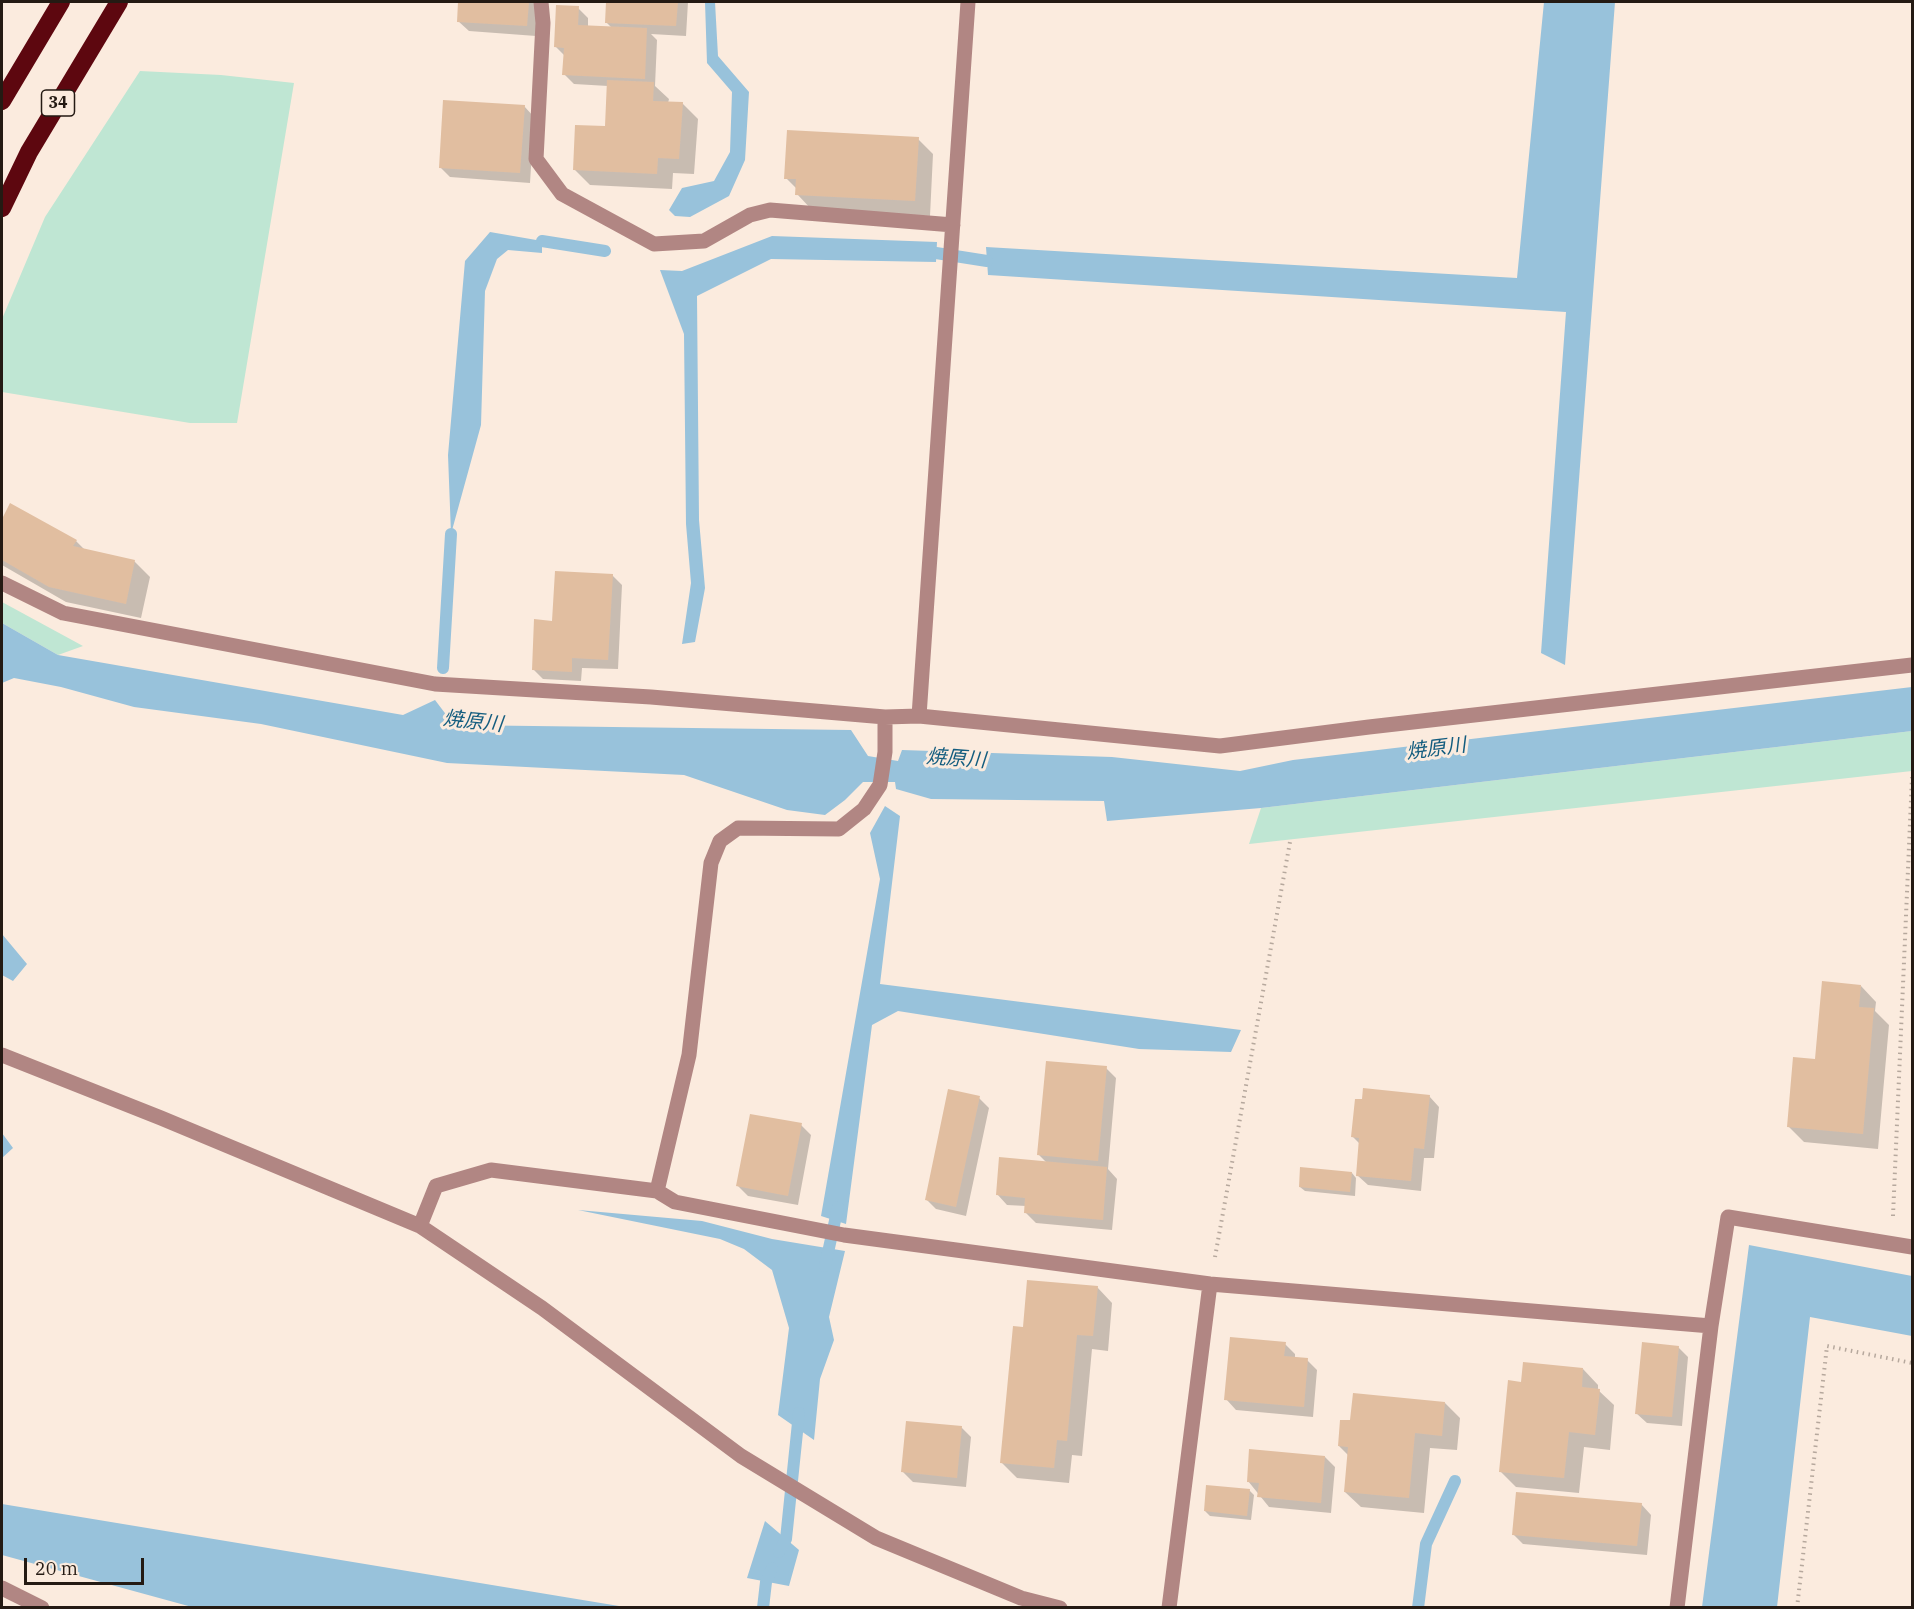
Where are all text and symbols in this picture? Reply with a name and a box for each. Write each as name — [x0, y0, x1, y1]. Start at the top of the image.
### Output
road number: 34 — [42, 90, 74, 116]
water label: 焼原川 — [442, 707, 504, 737]
water label: 焼原川 — [1405, 733, 1467, 765]
water label: 焼原川 — [925, 745, 987, 773]
scale bar — [27, 1546, 147, 1584]
text: 20 m — [35, 1557, 78, 1580]

